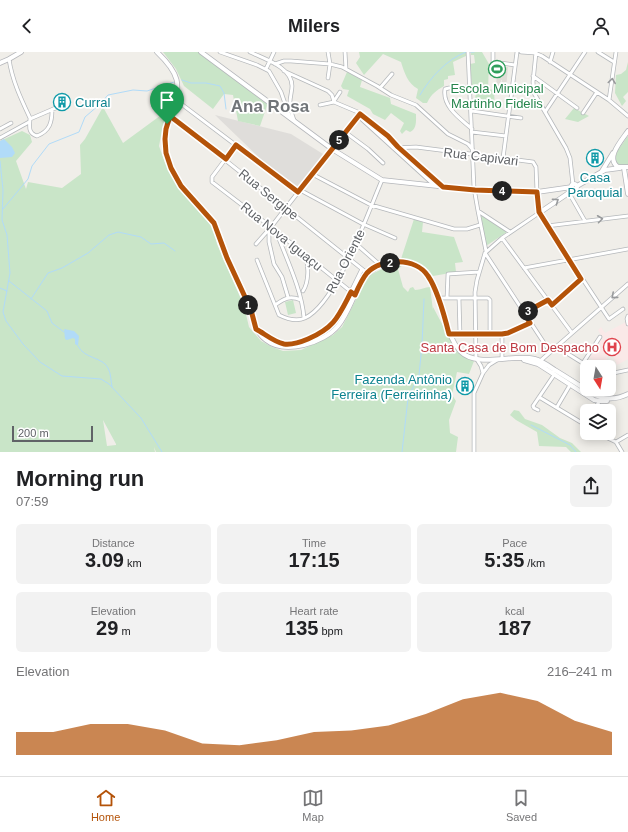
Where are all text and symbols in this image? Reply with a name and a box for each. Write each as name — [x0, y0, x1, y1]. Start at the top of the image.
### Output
icon: back — [16, 15, 38, 37]
icon: person — [590, 15, 612, 37]
text: Milers — [288, 16, 340, 36]
sports icon: Escola Minicipal Martinho Fidelis — [487, 59, 507, 79]
one-way arrow — [607, 78, 616, 84]
place label: Escola Minicipal Martinho Fidelis — [450, 81, 544, 111]
pin — [150, 83, 184, 124]
icon: arrive — [156, 89, 178, 111]
building icon: Curral — [52, 92, 72, 112]
place label: Curral — [75, 95, 111, 110]
district label: Ana Rosa — [231, 97, 310, 116]
pin: 5 — [329, 130, 349, 150]
text: 5 — [336, 134, 342, 146]
street label: Rua Capivari — [443, 144, 519, 169]
building icon: Casa Paroquial — [585, 148, 605, 168]
street label: Rua Sergipe — [236, 166, 301, 223]
place label: Casa Paroquial — [568, 170, 623, 200]
pin: 4 — [492, 181, 512, 201]
text: 4 — [499, 185, 505, 197]
one-way arrow — [552, 198, 559, 206]
street label: Rua Nova Iguaçu — [238, 199, 325, 274]
one-way arrow — [597, 215, 603, 224]
street label: Rua Oriente — [323, 227, 368, 296]
pin: 2 — [380, 253, 400, 273]
text: 2 — [387, 257, 393, 269]
one-way arrow — [612, 292, 619, 299]
pin: 1 — [238, 295, 258, 315]
text: 1 — [245, 299, 251, 311]
pin: 3 — [518, 301, 538, 321]
text: 3 — [525, 305, 531, 317]
hospital icon: Santa Casa de Bom Despacho — [602, 337, 622, 357]
place label: Santa Casa de Bom Despacho — [421, 340, 599, 355]
north arrow — [580, 360, 616, 396]
map controls — [580, 360, 616, 440]
place label: Fazenda Antônio Ferreira (Ferreirinha) — [331, 372, 452, 402]
building icon: Fazenda Antônio Ferreira (Ferreirinha) — [455, 376, 475, 396]
button: layers — [580, 404, 616, 440]
scale bar — [12, 424, 93, 443]
text: 200 m — [18, 427, 49, 439]
button: share — [570, 465, 612, 507]
text: Morning run — [16, 466, 144, 491]
text: 07:59 — [16, 494, 49, 509]
text: Distance — [92, 537, 135, 549]
text: Time — [302, 537, 326, 549]
text: Pace — [502, 537, 527, 549]
text: 3.09 — [85, 549, 124, 571]
text: 17:15 — [288, 549, 340, 571]
text: 5:35 — [484, 549, 524, 571]
text: km — [124, 557, 142, 569]
text: /km — [524, 557, 545, 569]
text: Elevation — [91, 605, 136, 617]
text: Heart rate — [290, 605, 338, 617]
text: kcal — [505, 605, 524, 617]
text: 29 — [96, 617, 118, 639]
text: 135 — [285, 617, 318, 639]
text: 187 — [498, 617, 531, 639]
text: m — [118, 625, 131, 637]
text: bpm — [318, 625, 343, 637]
text: Elevation — [16, 664, 69, 679]
text: 216–241 m — [547, 664, 612, 679]
tab: Home — [91, 787, 120, 823]
tab: Map — [302, 787, 324, 823]
tab: Saved — [506, 787, 537, 823]

